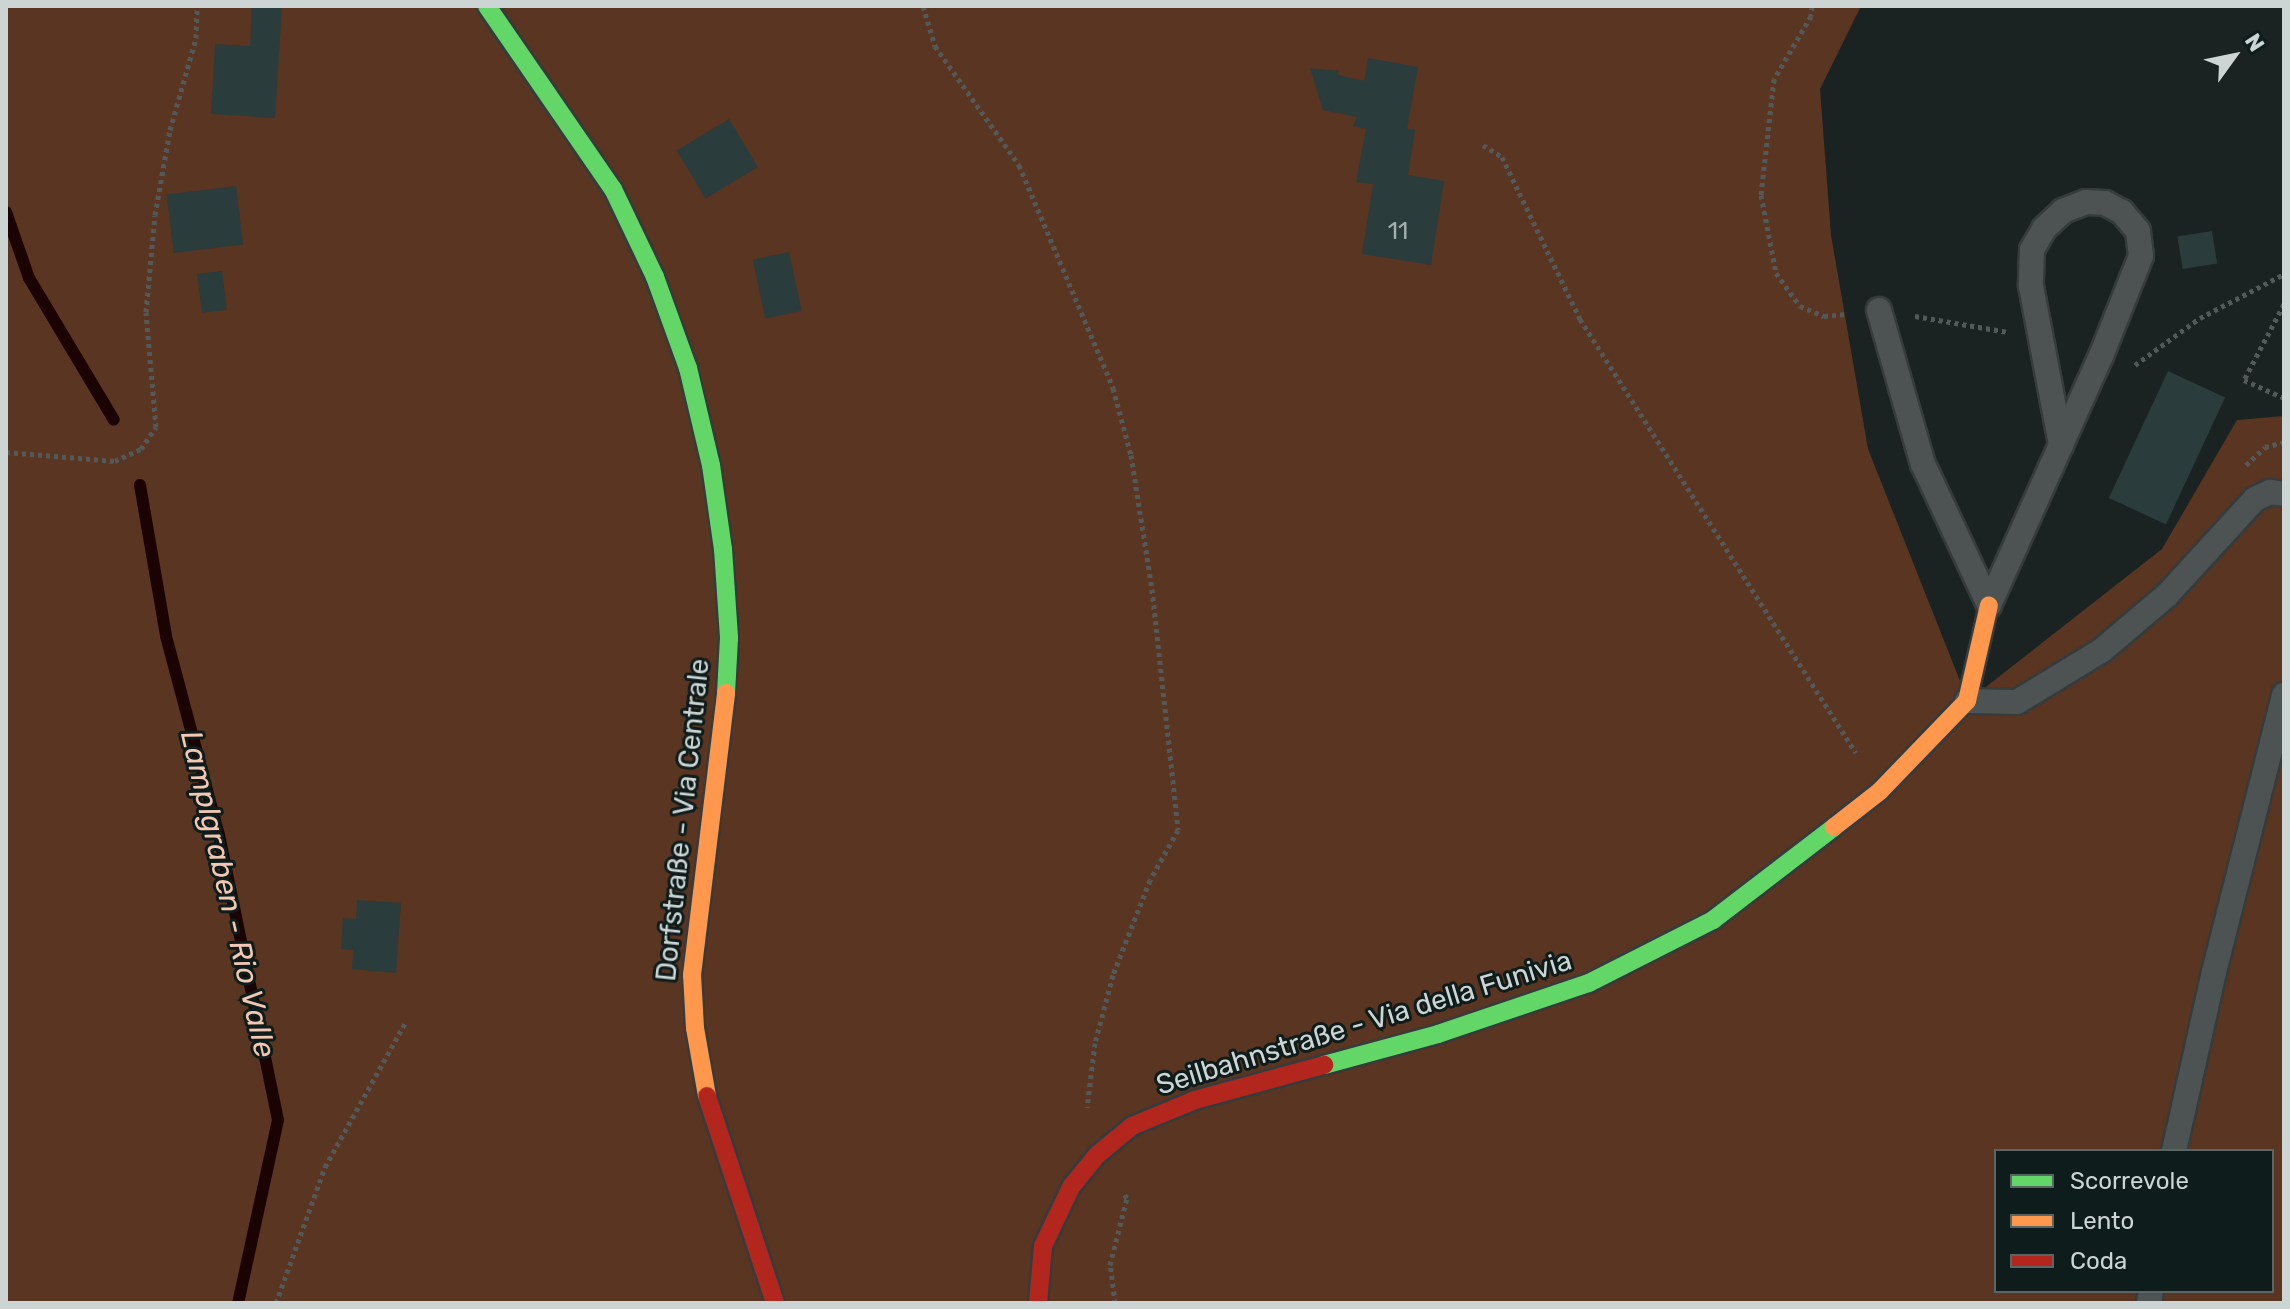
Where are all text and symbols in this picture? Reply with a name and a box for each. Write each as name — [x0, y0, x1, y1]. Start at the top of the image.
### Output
north arrow — [2194, 16, 2274, 96]
text: N — [2239, 29, 2270, 57]
house number: 11 — [1388, 218, 1408, 246]
street label: Dorfstraße - Via Centrale — [649, 657, 717, 983]
water label: Lamplgraben - Rio Valle — [173, 727, 283, 1061]
street label: Seilbahnstraße - Via della Funivia — [1152, 944, 1576, 1102]
legend — [1994, 1149, 2274, 1293]
text: Scorrevole — [2070, 1167, 2189, 1195]
text: Lento — [2070, 1207, 2134, 1235]
text: Coda — [2070, 1247, 2127, 1275]

